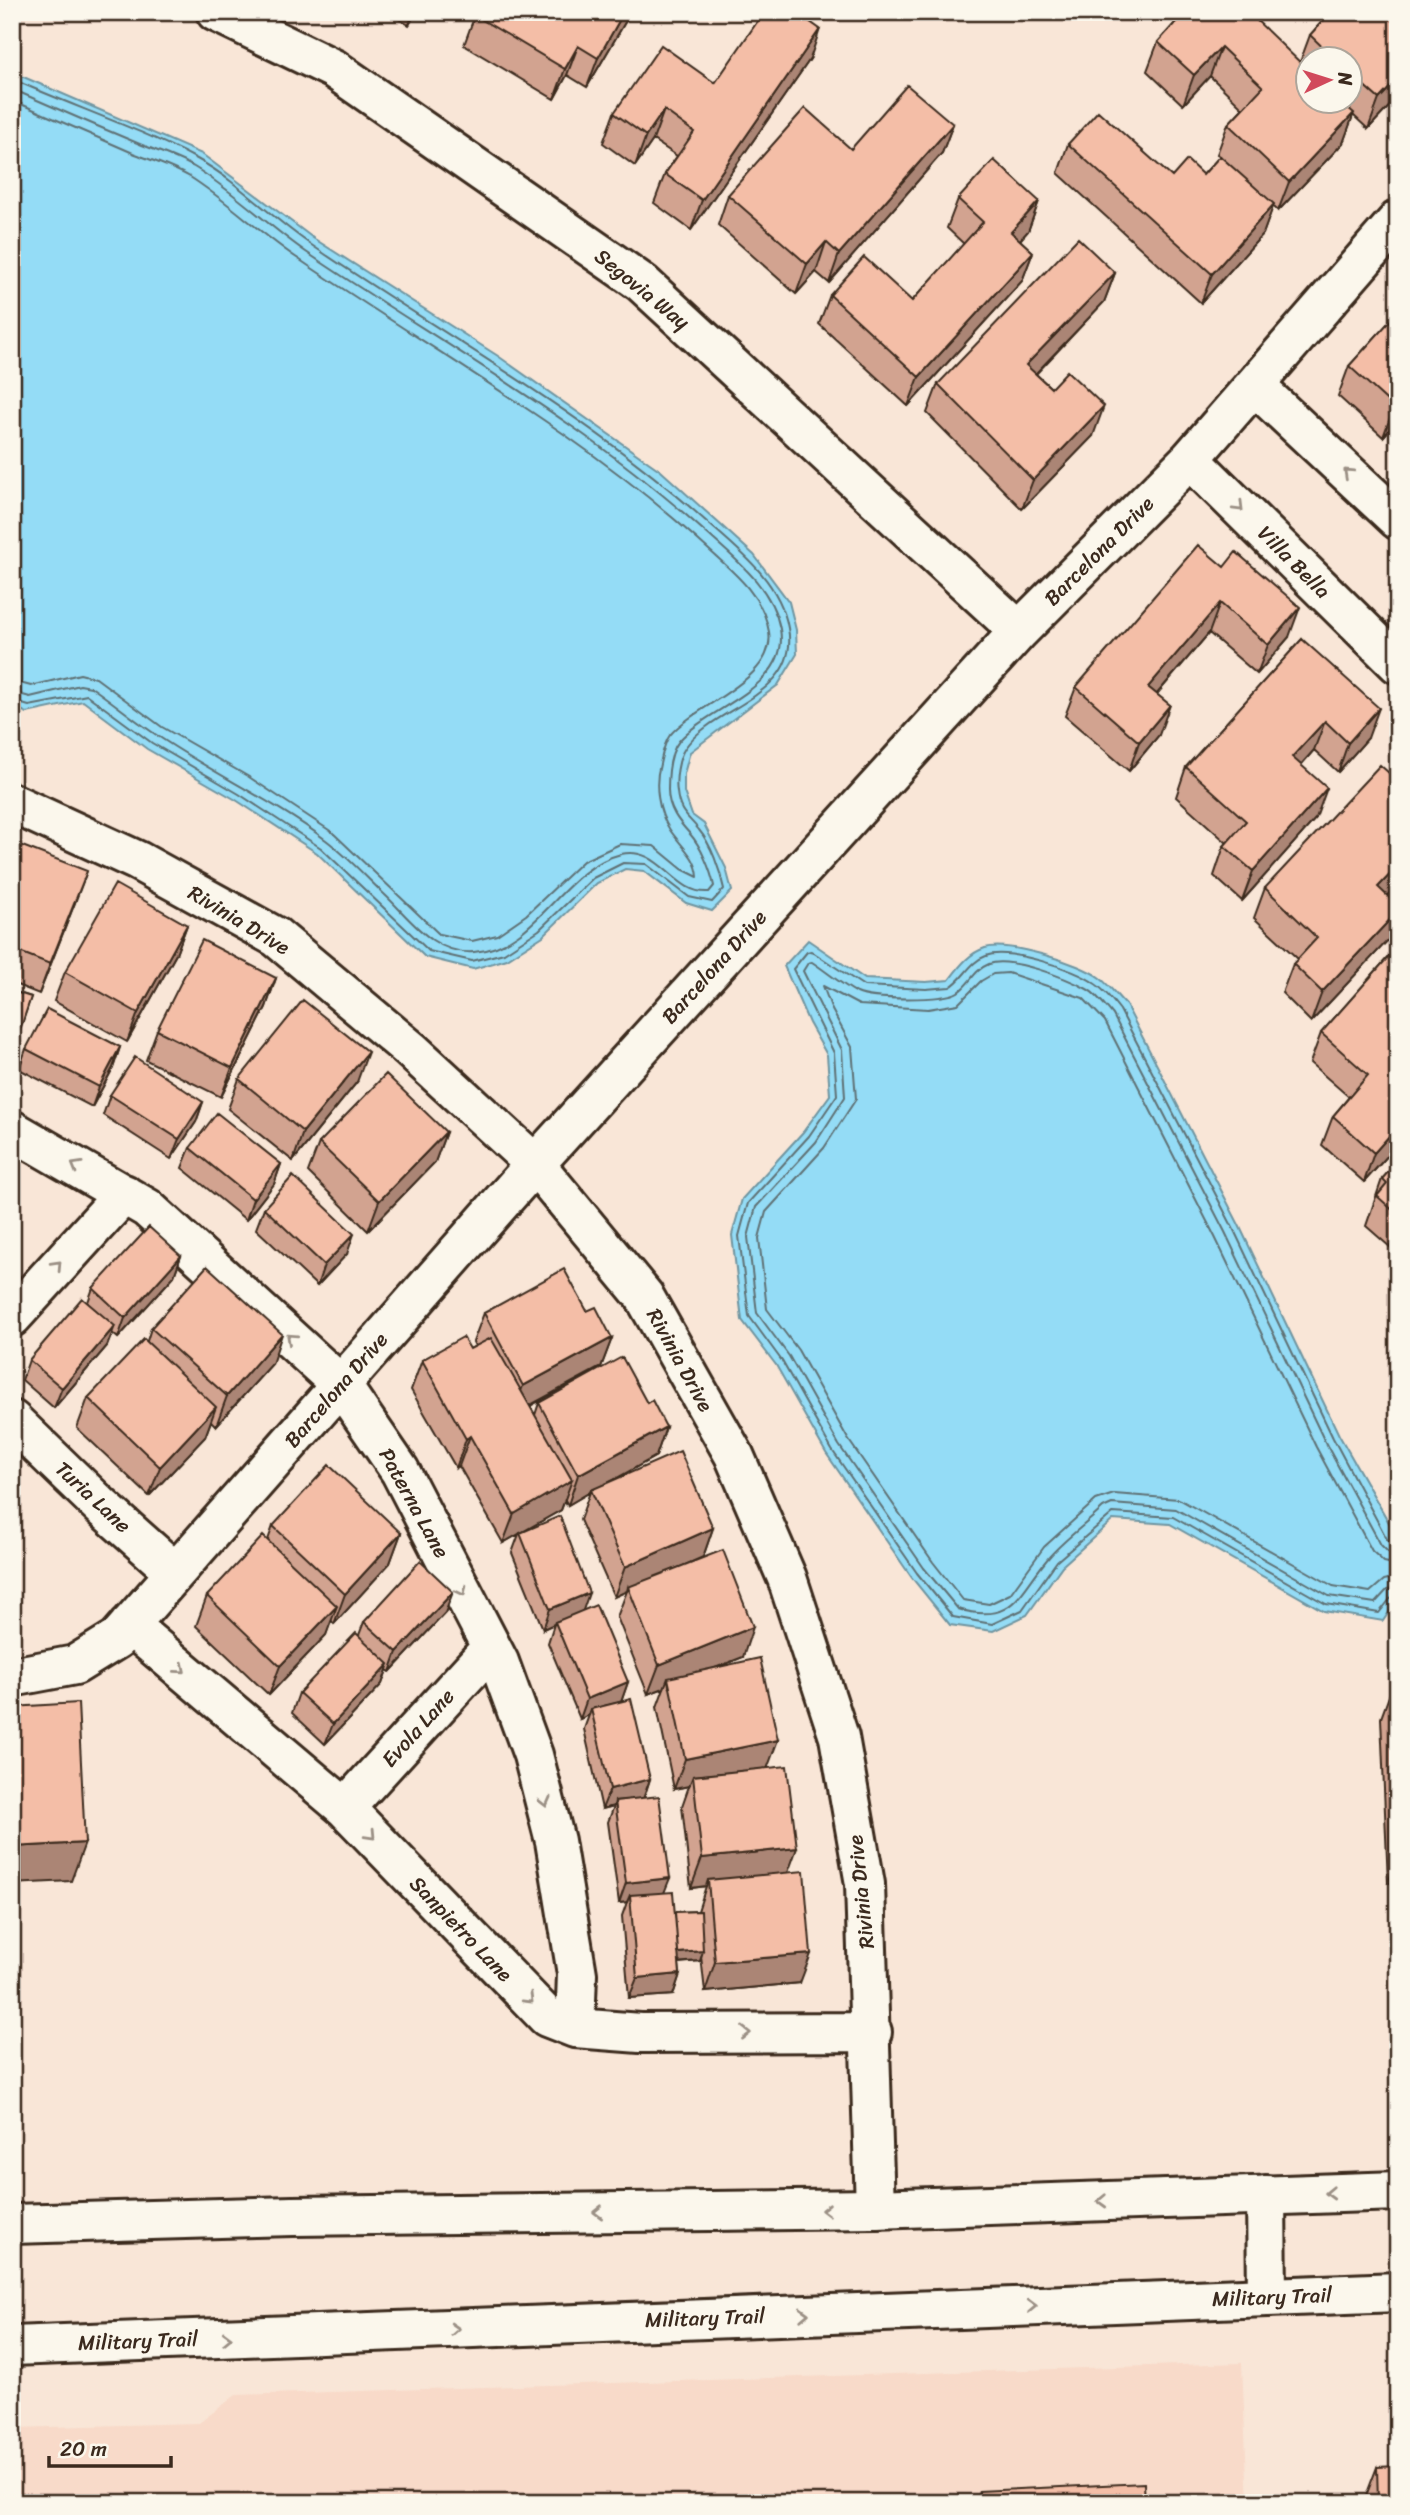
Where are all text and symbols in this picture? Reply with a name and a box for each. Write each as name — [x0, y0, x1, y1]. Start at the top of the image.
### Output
north arrow — [1294, 46, 1364, 116]
text: N — [1328, 70, 1362, 87]
street label: Segovia Way — [586, 238, 699, 340]
one-way arrow — [1343, 469, 1356, 482]
street label: Barcelona Drive — [1035, 487, 1163, 615]
one-way arrow — [1230, 499, 1243, 512]
street label: Villa Bella — [1248, 516, 1340, 608]
street label: Rivinia Drive — [180, 874, 298, 966]
street label: Barcelona Drive — [652, 901, 776, 1033]
one-way arrow — [71, 1161, 83, 1174]
one-way arrow — [48, 1260, 61, 1273]
street label: Rivinia Drive — [636, 1301, 724, 1419]
street label: Barcelona Drive — [274, 1323, 398, 1457]
one-way arrow — [286, 1334, 299, 1347]
street label: Paterna Lane — [368, 1441, 460, 1566]
street label: Turia Lane — [46, 1451, 140, 1543]
one-way arrow — [454, 1584, 467, 1596]
one-way arrow — [173, 1661, 186, 1673]
street label: Evola Lane — [372, 1679, 465, 1777]
one-way arrow — [537, 1796, 551, 1808]
one-way arrow — [362, 1827, 375, 1840]
street label: Rivinia Drive — [836, 1833, 886, 1951]
street label: Sanpietro Lane — [400, 1867, 522, 1991]
one-way arrow — [520, 1990, 533, 2003]
one-way arrow — [741, 2025, 752, 2041]
one-way arrow — [1324, 2185, 1334, 2201]
one-way arrow — [1096, 2194, 1107, 2209]
one-way arrow — [820, 2202, 831, 2218]
one-way arrow — [593, 2205, 604, 2220]
street label: Military Trail — [1211, 2276, 1334, 2318]
street label: Military Trail — [644, 2297, 767, 2339]
one-way arrow — [1026, 2298, 1037, 2313]
one-way arrow — [799, 2307, 810, 2322]
street label: Military Trail — [77, 2320, 200, 2362]
one-way arrow — [449, 2321, 460, 2336]
one-way arrow — [222, 2331, 233, 2346]
scale bar — [49, 2424, 172, 2468]
text: 20 m — [60, 2430, 107, 2468]

